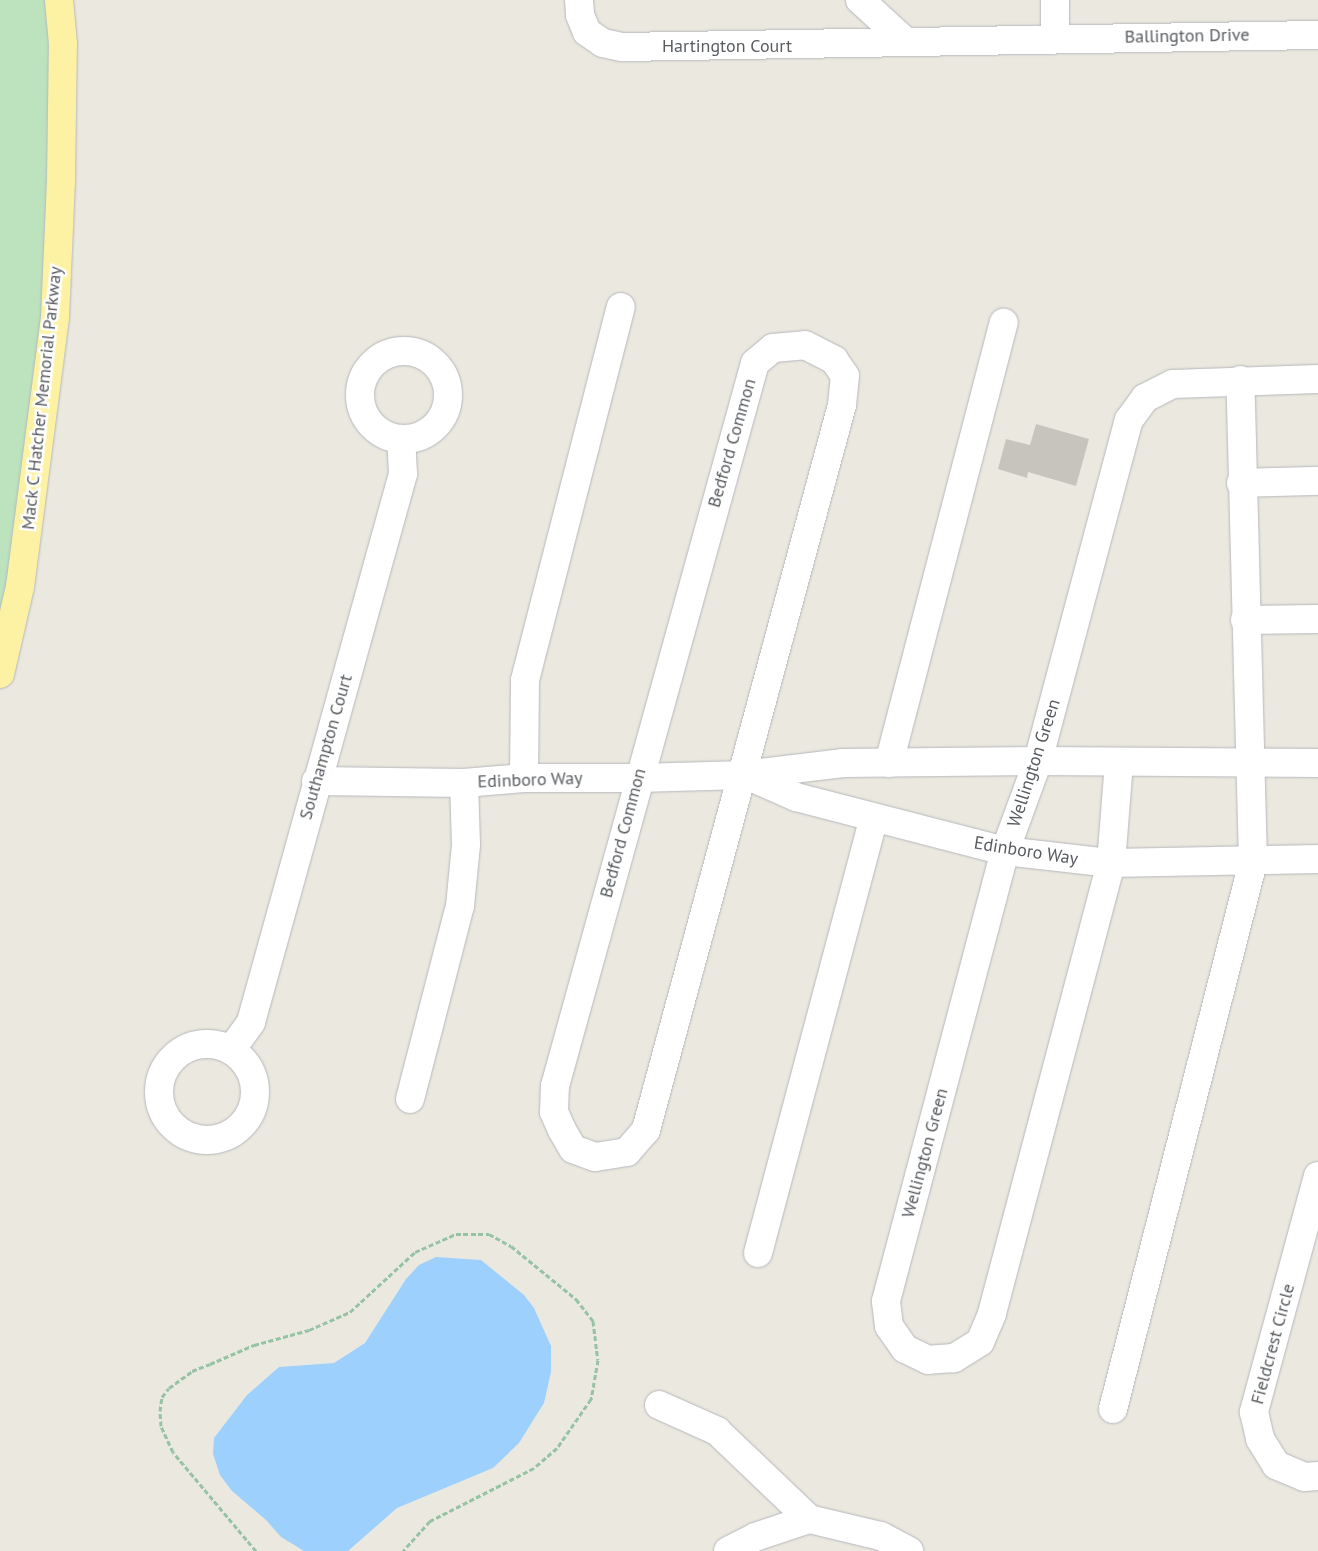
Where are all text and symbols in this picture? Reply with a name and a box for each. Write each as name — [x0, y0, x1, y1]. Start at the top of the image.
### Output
street label: Ballington Drive — [1124, 24, 1250, 48]
street label: Hartington Court — [662, 35, 792, 57]
street label: Mack C Hatcher Memorial Parkway — [17, 265, 67, 531]
street label: Bedford Common — [703, 376, 761, 510]
street label: Southampton Court — [295, 672, 357, 822]
street label: Wellington Green — [1003, 696, 1065, 830]
street label: Bedford Common — [595, 766, 651, 900]
street label: Edinboro Way — [477, 767, 583, 793]
street label: Edinboro Way — [972, 832, 1080, 870]
street label: Wellington Green — [897, 1086, 953, 1220]
street label: Fieldcrest Circle — [1247, 1281, 1299, 1407]

